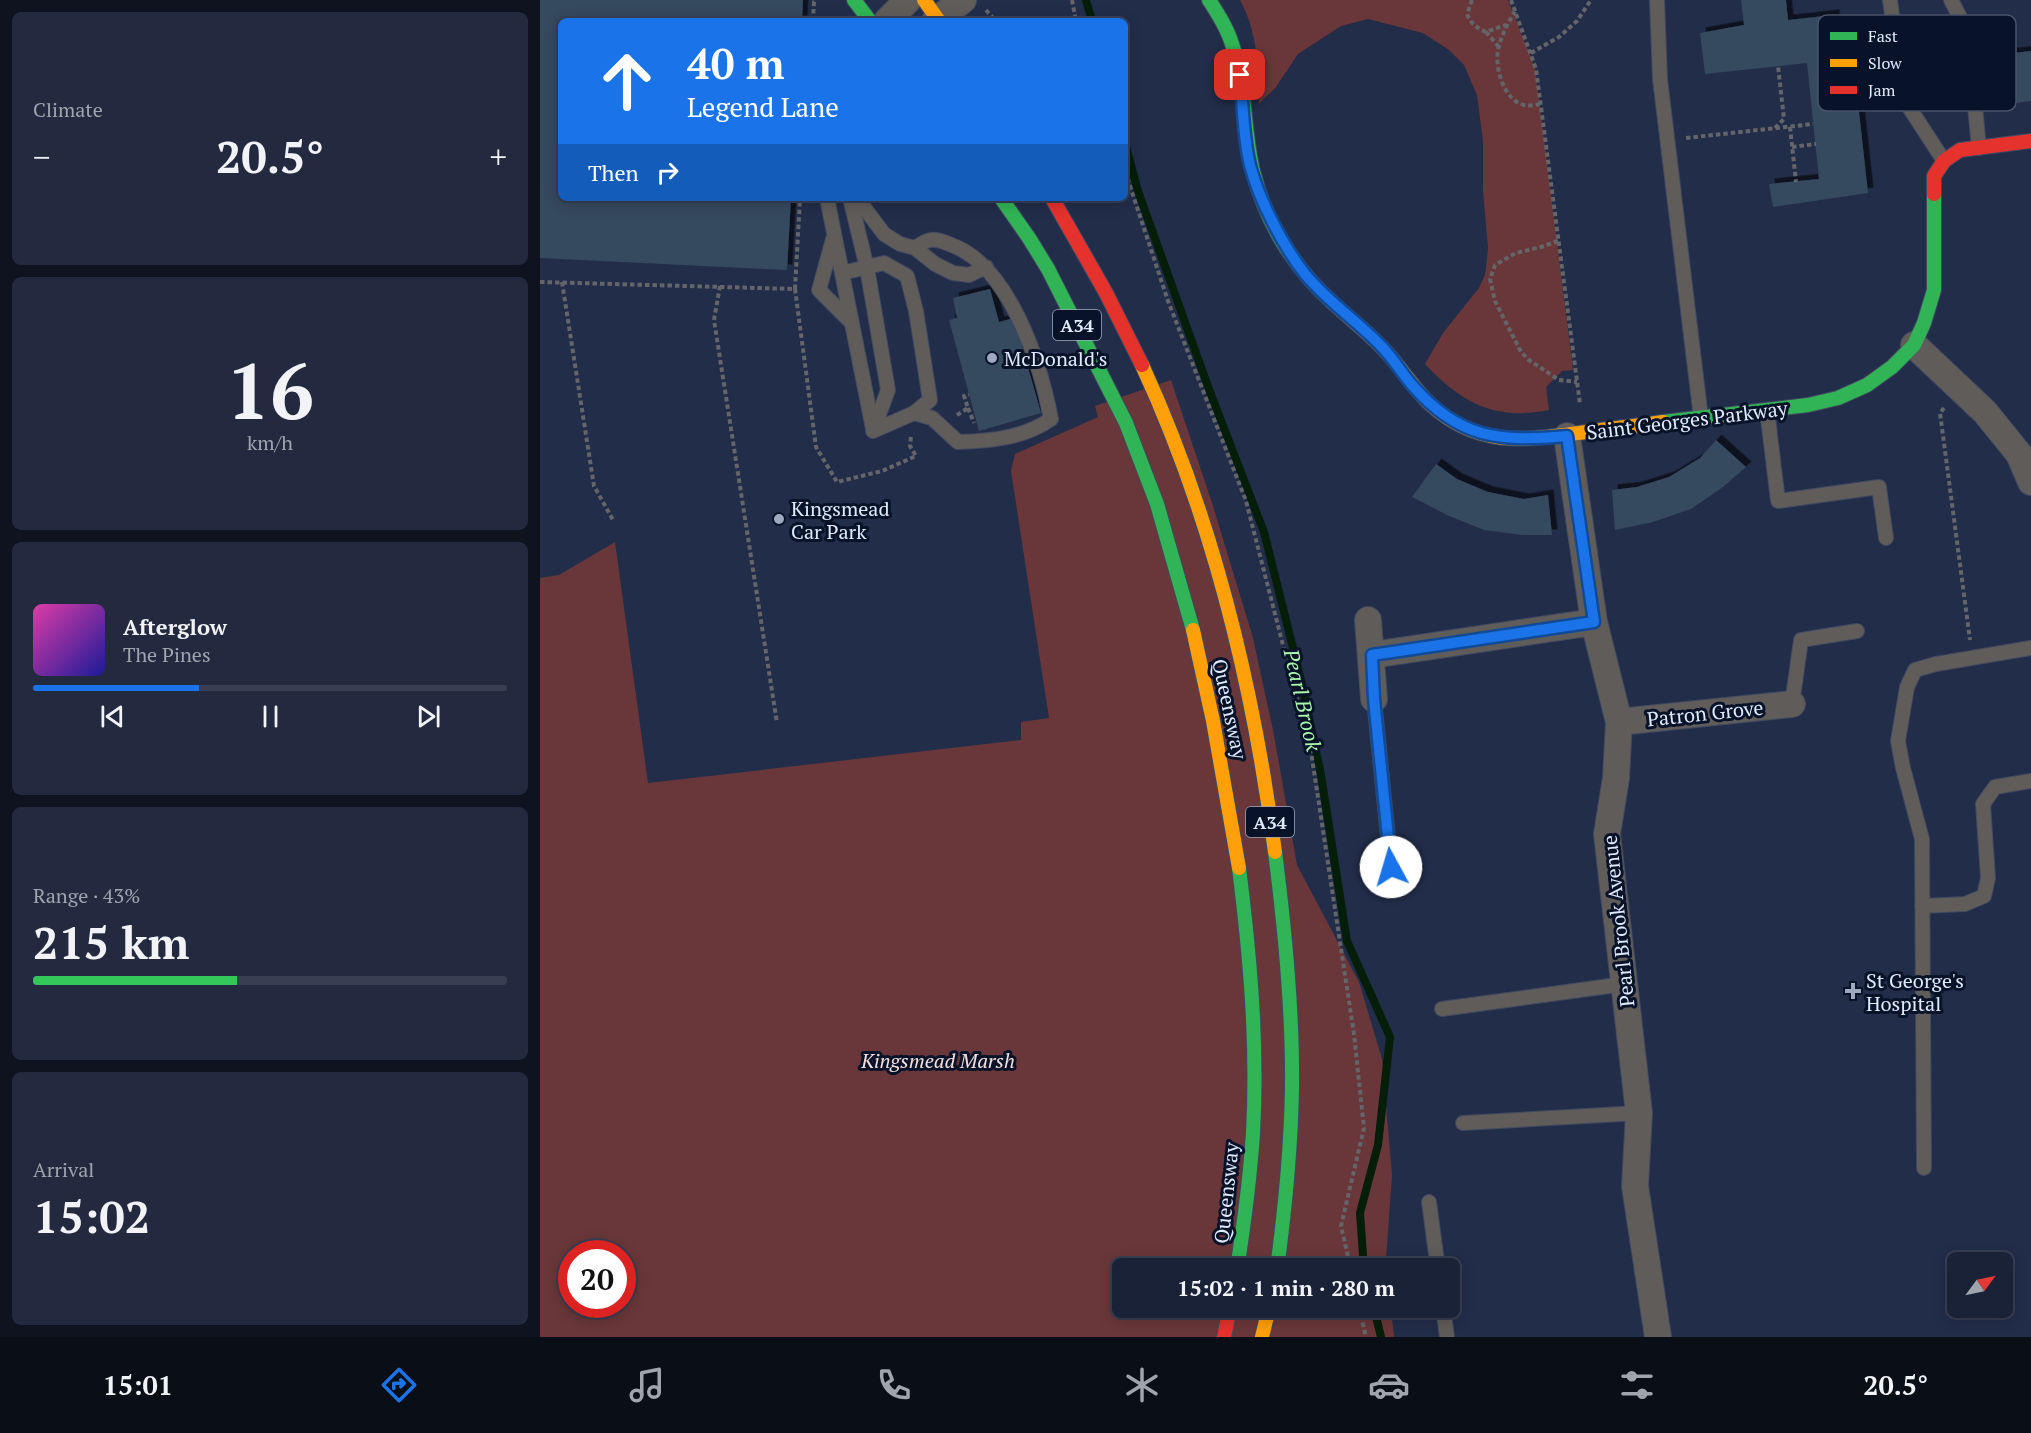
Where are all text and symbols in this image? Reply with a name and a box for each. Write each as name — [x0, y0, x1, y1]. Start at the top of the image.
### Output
legend — [1818, 15, 2016, 111]
text: Fast — [1868, 25, 1898, 47]
text: 40 m — [687, 35, 785, 91]
icon: ahead — [588, 42, 666, 120]
pin — [1214, 49, 1265, 100]
text: Slow — [1868, 52, 1902, 74]
icon: arrive — [1223, 58, 1256, 91]
text: Jam — [1868, 79, 1896, 101]
text: Legend Lane — [687, 89, 839, 125]
text: Climate — [33, 96, 103, 123]
text: 20.5° — [216, 126, 324, 186]
text: − — [33, 135, 51, 178]
text: + — [489, 135, 507, 178]
icon: right — [651, 156, 684, 189]
text: Then — [588, 158, 639, 187]
road number: A34 — [1053, 310, 1101, 340]
text: 16 — [226, 338, 314, 441]
place label: McDonald's — [1004, 345, 1108, 372]
marker: McDonald's — [985, 351, 999, 365]
street label: Saint Georges Parkway — [1585, 394, 1790, 446]
text: km/h — [247, 429, 293, 456]
place label: Kingsmead Car Park — [791, 495, 890, 545]
marker: Kingsmead Car Park — [772, 512, 786, 526]
text: Afterglow — [123, 612, 227, 641]
text: The Pines — [123, 641, 211, 668]
water label: Pearl Brook — [1277, 645, 1329, 755]
street label: Queensway — [1206, 656, 1254, 762]
street label: Patron Grove — [1645, 693, 1765, 733]
icon: previous — [96, 700, 129, 733]
icon: pause — [254, 700, 287, 733]
icon: next — [412, 700, 445, 733]
road number: A34 — [1246, 807, 1294, 837]
street label: Pearl Brook Avenue — [1596, 834, 1640, 1008]
position arrow — [1359, 835, 1423, 899]
text: Range · 43% — [33, 882, 140, 909]
text: 215 km — [33, 912, 189, 972]
place label: St George's Hospital — [1866, 967, 1964, 1017]
marker: St George's Hospital — [1844, 982, 1862, 1000]
park label: Kingsmead Marsh — [860, 1047, 1015, 1074]
street label: Queensway — [1207, 1140, 1245, 1245]
text: Arrival — [33, 1156, 94, 1183]
text: 15:02 — [33, 1186, 150, 1246]
speed limit sign: 20 — [558, 1240, 636, 1318]
north arrow — [1947, 1252, 2013, 1318]
map controls — [1947, 1252, 2013, 1318]
text: 15:02 · 1 min · 280 m — [1177, 1273, 1395, 1302]
icon: directions — [378, 1364, 420, 1406]
icon: music — [626, 1364, 668, 1406]
icon: phone — [873, 1364, 915, 1406]
icon: climate — [1121, 1364, 1163, 1406]
icon: car — [1368, 1364, 1410, 1406]
icon: filters — [1616, 1364, 1658, 1406]
text: 15:01 — [103, 1367, 173, 1403]
text: 20.5° — [1863, 1367, 1928, 1403]

